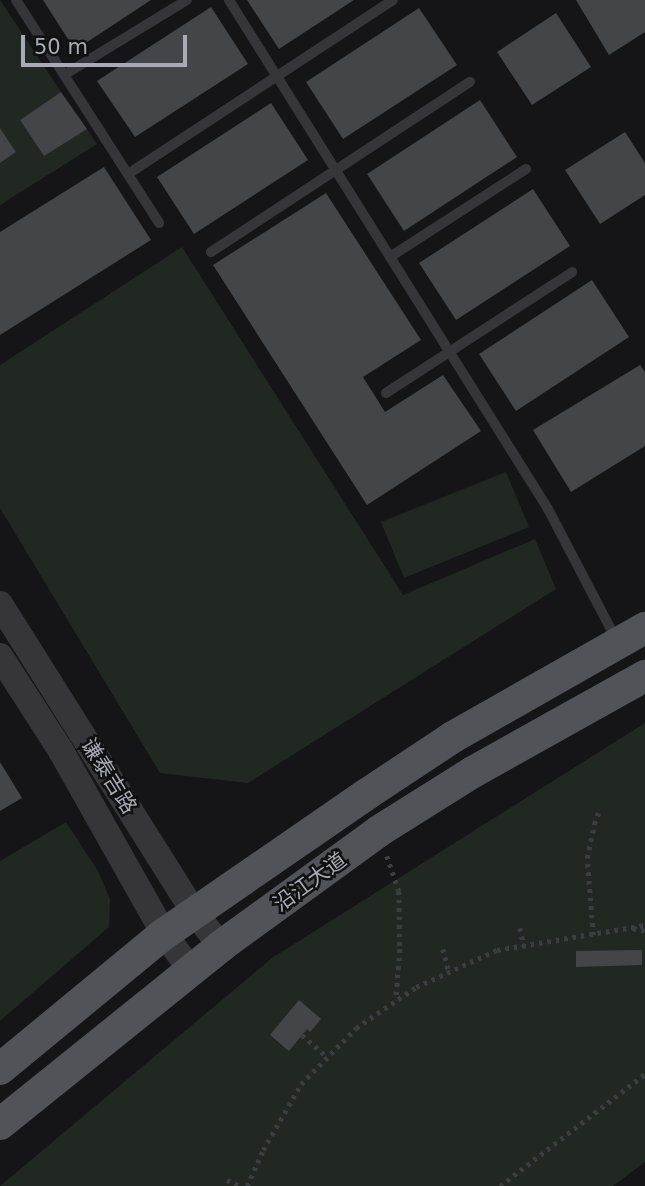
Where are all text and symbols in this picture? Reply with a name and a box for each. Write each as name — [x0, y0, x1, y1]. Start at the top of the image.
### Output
scale bar — [24, 21, 191, 65]
text: 50 m — [34, 35, 88, 59]
street label: 谦泰吉路 — [76, 734, 142, 818]
street label: 沿江大道 — [269, 847, 351, 917]

